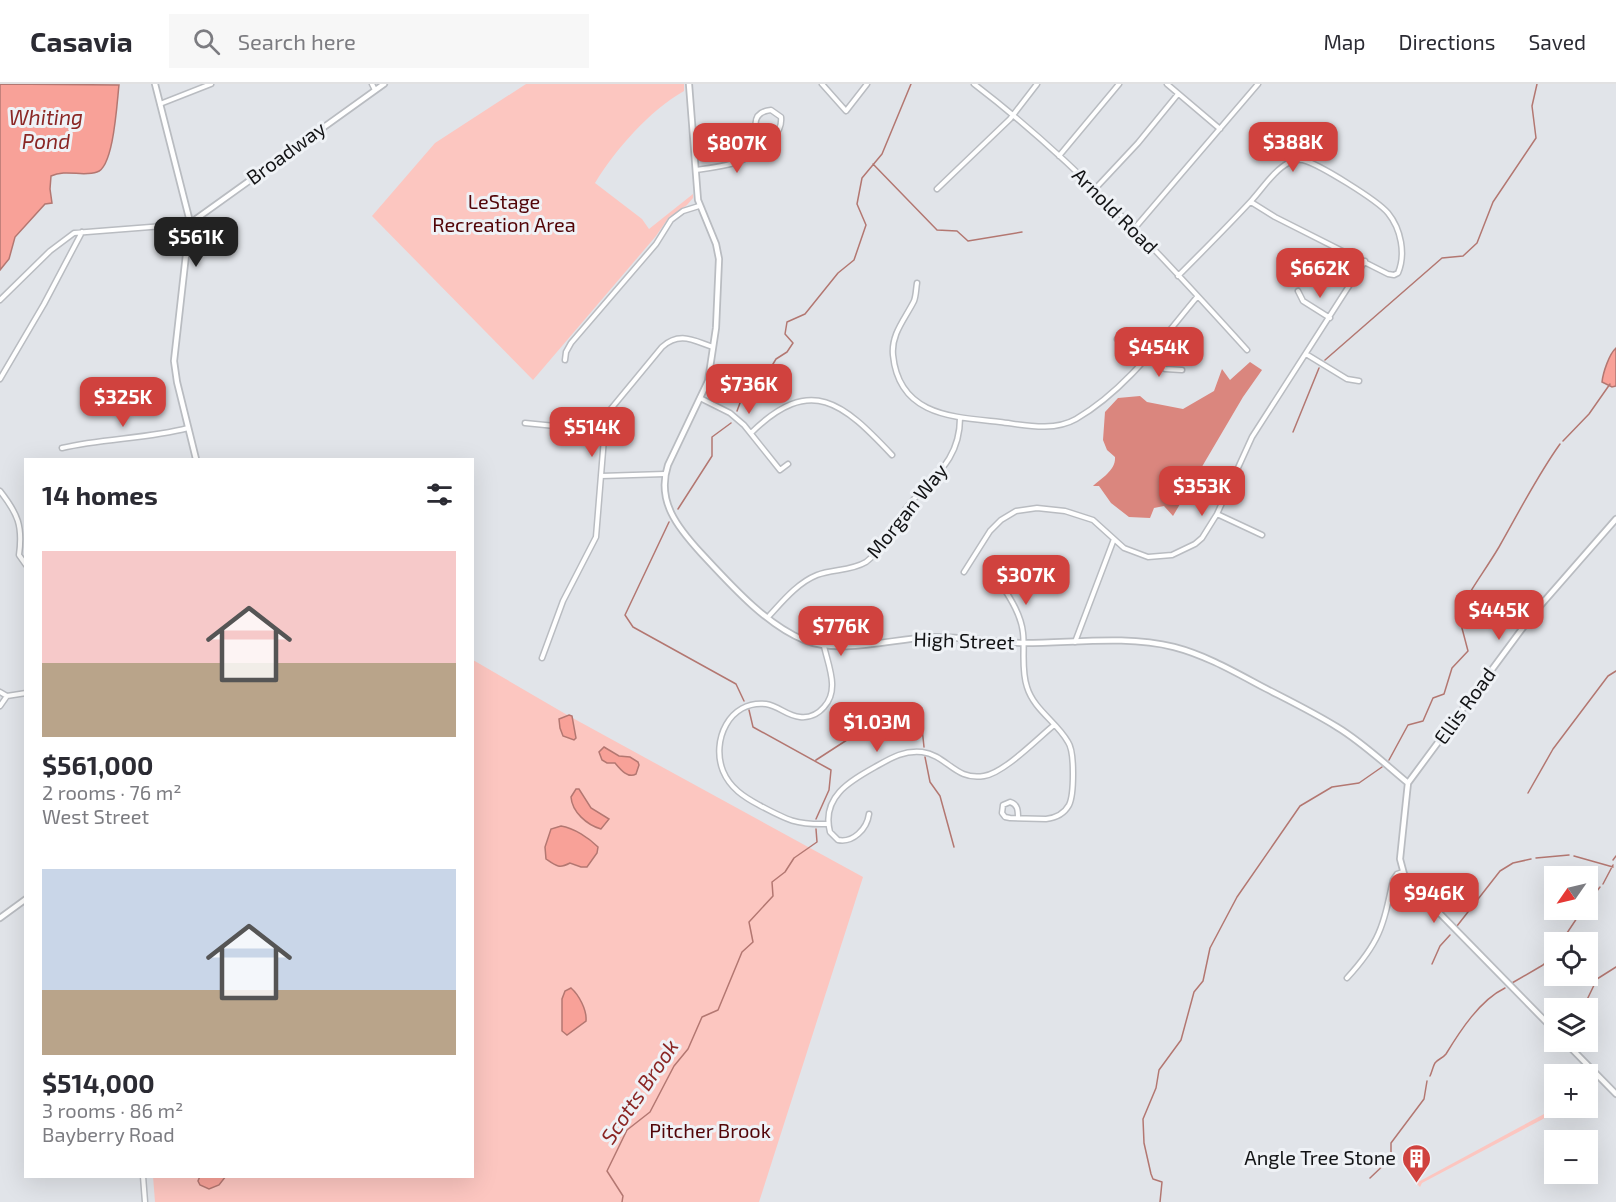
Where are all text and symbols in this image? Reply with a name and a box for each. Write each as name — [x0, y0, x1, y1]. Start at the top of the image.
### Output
search box — [169, 14, 589, 68]
text: Casavia — [30, 24, 133, 58]
icon: search — [190, 25, 223, 58]
text: Search here — [238, 28, 356, 54]
text: Map — [1323, 29, 1366, 54]
text: Directions — [1399, 29, 1495, 54]
text: Saved — [1528, 29, 1586, 54]
water label: Whiting Pond — [9, 104, 83, 153]
street label: Broadway — [241, 115, 330, 189]
pin: $388K — [1251, 122, 1335, 173]
pin: $807K — [695, 123, 779, 174]
text: $388K — [1263, 129, 1323, 153]
text: $807K — [707, 130, 767, 154]
street label: Arnold Road — [1068, 162, 1164, 258]
park label: LeStage Recreation Area — [432, 189, 576, 236]
pin: $561K — [154, 217, 238, 268]
text: $561K — [168, 224, 224, 248]
pin: $662K — [1278, 248, 1362, 299]
text: $662K — [1290, 255, 1350, 279]
pin: $454K — [1117, 327, 1201, 378]
text: $454K — [1129, 334, 1189, 358]
pin: $736K — [707, 364, 791, 415]
text: $736K — [720, 371, 778, 395]
pin: $325K — [81, 377, 165, 428]
text: $325K — [94, 384, 152, 408]
pin: $514K — [550, 407, 634, 458]
text: $514K — [564, 414, 620, 438]
street label: Morgan Way — [861, 458, 952, 563]
pin: $353K — [1160, 466, 1244, 517]
text: $353K — [1173, 473, 1231, 497]
icon: filters — [423, 478, 456, 511]
text: 14 homes — [42, 479, 158, 510]
pin: $307K — [984, 555, 1068, 606]
text: $307K — [997, 562, 1055, 586]
icon: home — [195, 590, 303, 698]
pin: $445K — [1457, 590, 1541, 641]
text: $445K — [1469, 597, 1529, 621]
pin: $776K — [799, 606, 883, 657]
text: $776K — [812, 613, 870, 637]
street label: High Street — [913, 626, 1015, 654]
street label: Ellis Road — [1428, 662, 1500, 748]
pin: $1.03M — [828, 702, 926, 753]
text: $1.03M — [843, 709, 911, 733]
text: $561,000 — [42, 749, 154, 780]
text: 2 rooms · 76 m² — [42, 780, 181, 804]
text: West Street — [42, 804, 149, 828]
north arrow — [1544, 866, 1598, 920]
map controls — [1544, 866, 1598, 1184]
pin: $946K — [1392, 873, 1476, 924]
text: $946K — [1404, 880, 1464, 904]
icon: home — [195, 908, 303, 1016]
button: locate — [1544, 932, 1598, 986]
button: layers — [1544, 998, 1598, 1052]
water label: Scotts Brook — [595, 1034, 683, 1148]
button: + — [1544, 1064, 1598, 1118]
text: $514,000 — [42, 1067, 155, 1098]
text: 3 rooms · 86 m² — [42, 1098, 183, 1122]
park label: Pitcher Brook — [649, 1118, 771, 1142]
text: Bayberry Road — [42, 1122, 175, 1146]
button: − — [1544, 1130, 1598, 1184]
building icon: Angle Tree Stone — [1401, 1142, 1433, 1184]
place label: Angle Tree Stone — [1244, 1145, 1396, 1169]

